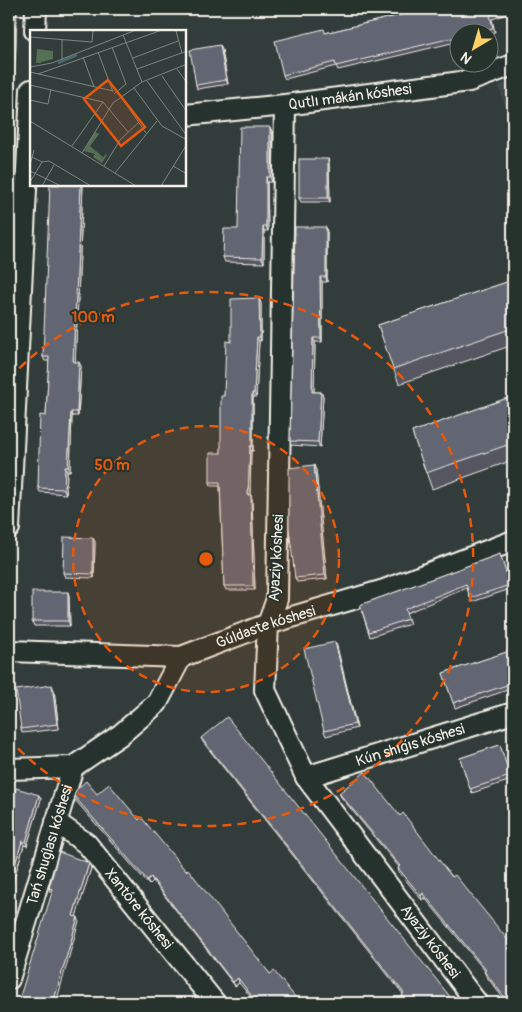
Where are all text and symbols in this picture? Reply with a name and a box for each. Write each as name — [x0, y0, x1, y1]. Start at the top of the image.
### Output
north arrow — [450, 22, 500, 72]
inset map — [30, 30, 186, 186]
text: N — [457, 48, 475, 67]
street label: Qutlı mákán kóshesi — [287, 80, 413, 114]
text: 100 m — [72, 308, 114, 327]
text: 50 m — [95, 456, 129, 475]
street label: Ayaziy kóshesi — [265, 513, 288, 602]
centre of rings — [197, 550, 215, 568]
street label: Gúldaste kóshesi — [213, 602, 318, 653]
street label: Kún shıǵıs kóshesi — [353, 719, 467, 771]
street label: Tań shuǵlası kóshesi — [23, 782, 77, 908]
street label: Xantóre kóshesi — [100, 865, 177, 954]
street label: Ayaziy kóshesi — [396, 901, 464, 983]

